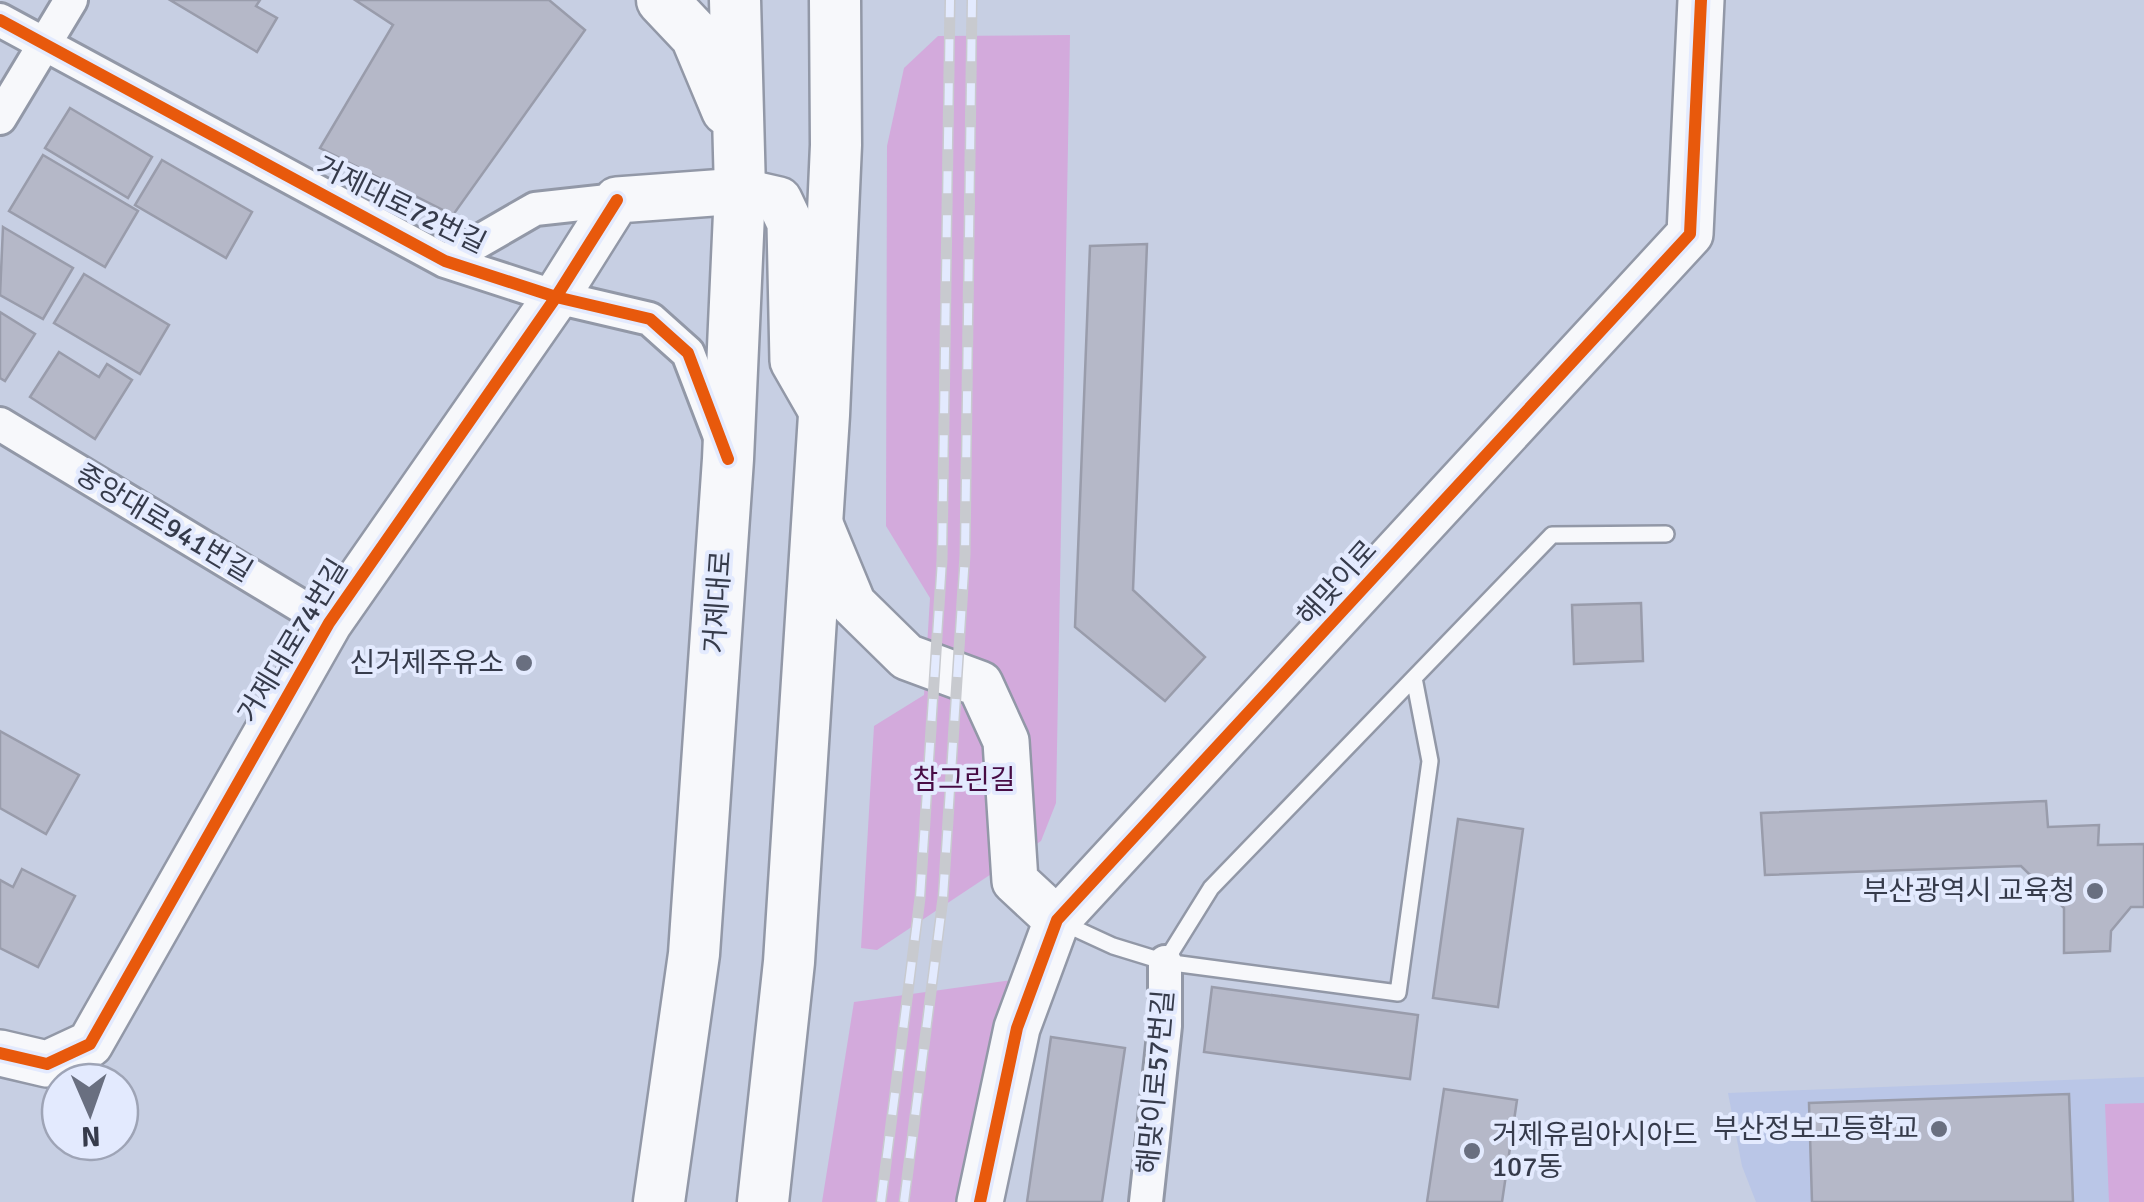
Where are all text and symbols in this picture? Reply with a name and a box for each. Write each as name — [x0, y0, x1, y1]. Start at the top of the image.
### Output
street label: 거제대로72번길 — [310, 149, 492, 261]
street label: 중앙대로941번길 — [70, 457, 258, 589]
street label: 해맞이로 — [1290, 533, 1384, 633]
street label: 거제대로 — [697, 549, 739, 655]
street label: 거제대로74번길 — [231, 553, 355, 729]
place label: 신거제주유소 — [349, 646, 504, 680]
marker: 신거제주유소 — [513, 652, 535, 674]
park label: 참그린길 — [912, 763, 1016, 797]
place label: 부산광역시 교육청 — [1863, 874, 2075, 908]
marker: 부산광역시 교육청 — [2084, 880, 2106, 902]
street label: 해맞이로57번길 — [1131, 988, 1181, 1176]
north arrow — [40, 1062, 140, 1162]
place label: 부산정보고등학교 — [1713, 1112, 1919, 1146]
place label: 거제유림아시아드 107동 — [1492, 1118, 1698, 1184]
marker: 부산정보고등학교 — [1928, 1118, 1950, 1140]
text: N — [81, 1119, 101, 1153]
marker: 거제유림아시아드 107동 — [1461, 1140, 1483, 1162]

